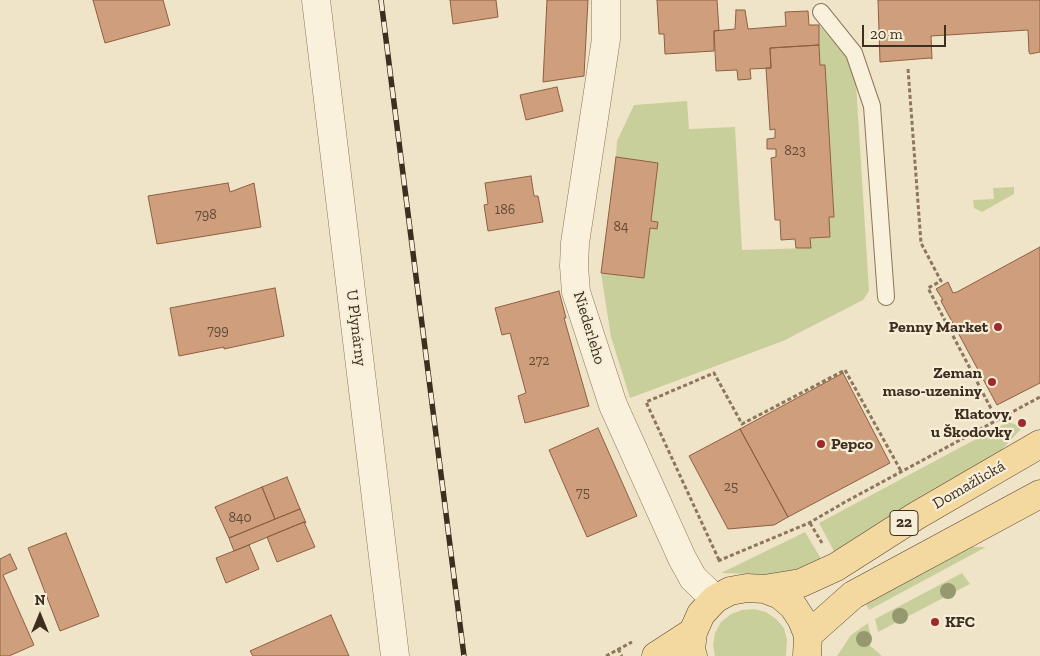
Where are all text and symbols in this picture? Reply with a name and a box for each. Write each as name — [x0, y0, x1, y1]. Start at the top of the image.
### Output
scale bar — [865, 15, 949, 47]
text: 20 m — [870, 25, 903, 43]
house number: 823 — [784, 143, 806, 159]
house number: 186 — [495, 202, 515, 218]
house number: 798 — [195, 207, 217, 223]
house number: 84 — [613, 219, 629, 235]
street label: U Plynárny — [342, 289, 370, 367]
street label: Niederleho — [569, 289, 609, 367]
place label: Penny Market — [889, 317, 988, 337]
marker: Penny Market — [992, 321, 1004, 333]
house number: 799 — [207, 323, 229, 339]
house number: 272 — [528, 353, 550, 369]
place label: Zeman maso-uzeniny — [883, 363, 982, 401]
marker: Zeman maso-uzeniny — [986, 376, 998, 388]
place label: Klatovy, u Škodovky — [931, 404, 1012, 442]
marker: Klatovy, u Škodovky — [1016, 417, 1028, 429]
place label: Pepco — [831, 434, 873, 454]
marker: Pepco — [815, 438, 827, 450]
street label: Domažlická — [929, 457, 1009, 513]
house number: 25 — [724, 479, 738, 495]
house number: 75 — [576, 485, 590, 501]
house number: 840 — [228, 510, 252, 526]
road number: 22 — [890, 510, 918, 536]
north arrow — [15, 591, 65, 641]
text: N — [35, 592, 45, 609]
place label: KFC — [945, 612, 975, 632]
marker: KFC — [929, 616, 941, 628]

